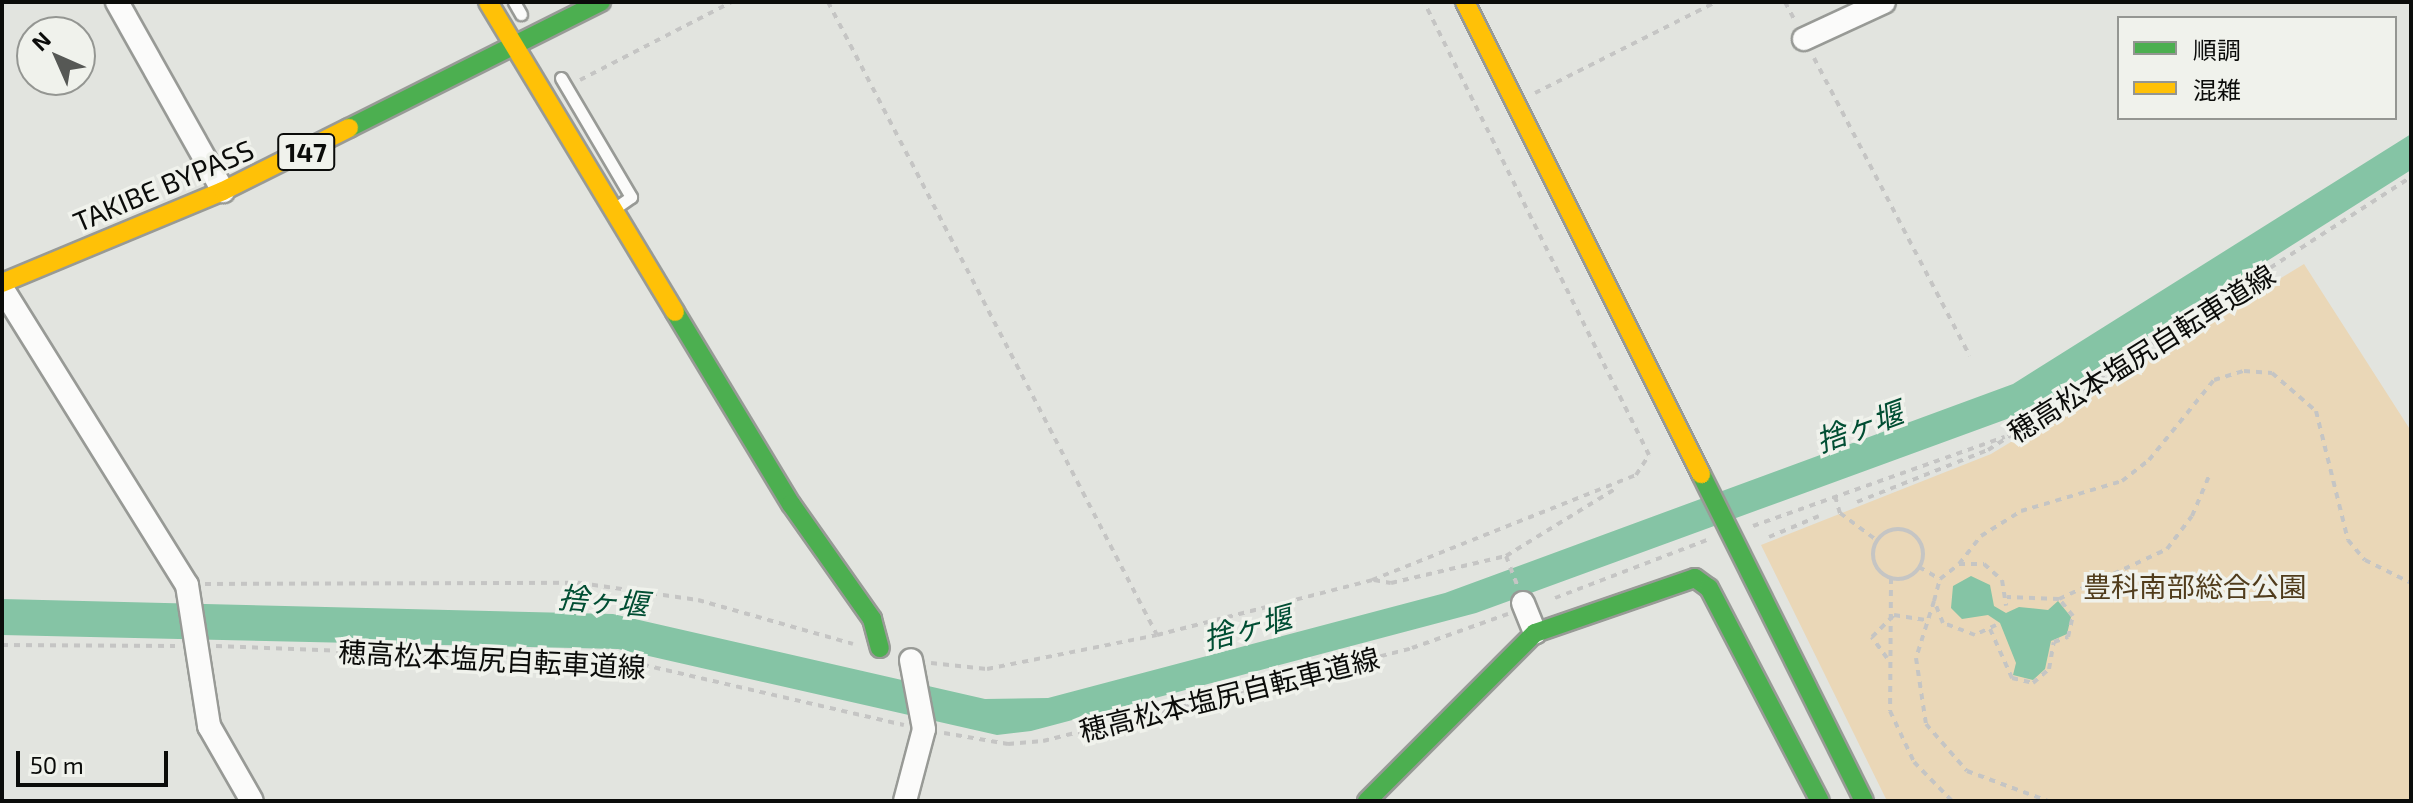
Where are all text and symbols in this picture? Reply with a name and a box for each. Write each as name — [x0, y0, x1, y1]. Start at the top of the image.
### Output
north arrow — [16, 16, 96, 96]
legend — [2117, 16, 2397, 120]
text: N — [26, 26, 55, 55]
text: 順調 — [2193, 35, 2241, 64]
text: 混雑 — [2193, 75, 2241, 104]
road number: 147 — [276, 130, 336, 174]
street label: TAKIBE BYPASS — [68, 132, 258, 238]
street label: 穂高松本塩尻自転車道線 — [2001, 257, 2281, 449]
water label: 捨ヶ堰 — [1811, 394, 1907, 458]
park label: 豊科南部総合公園 — [2083, 569, 2307, 603]
water label: 捨ヶ堰 — [557, 578, 649, 622]
water label: 捨ヶ堰 — [1199, 598, 1295, 656]
street label: 穂高松本塩尻自転車道線 — [337, 634, 647, 684]
street label: 穂高松本塩尻自転車道線 — [1076, 640, 1382, 748]
scale bar — [20, 735, 172, 785]
text: 50 m — [30, 750, 84, 779]

